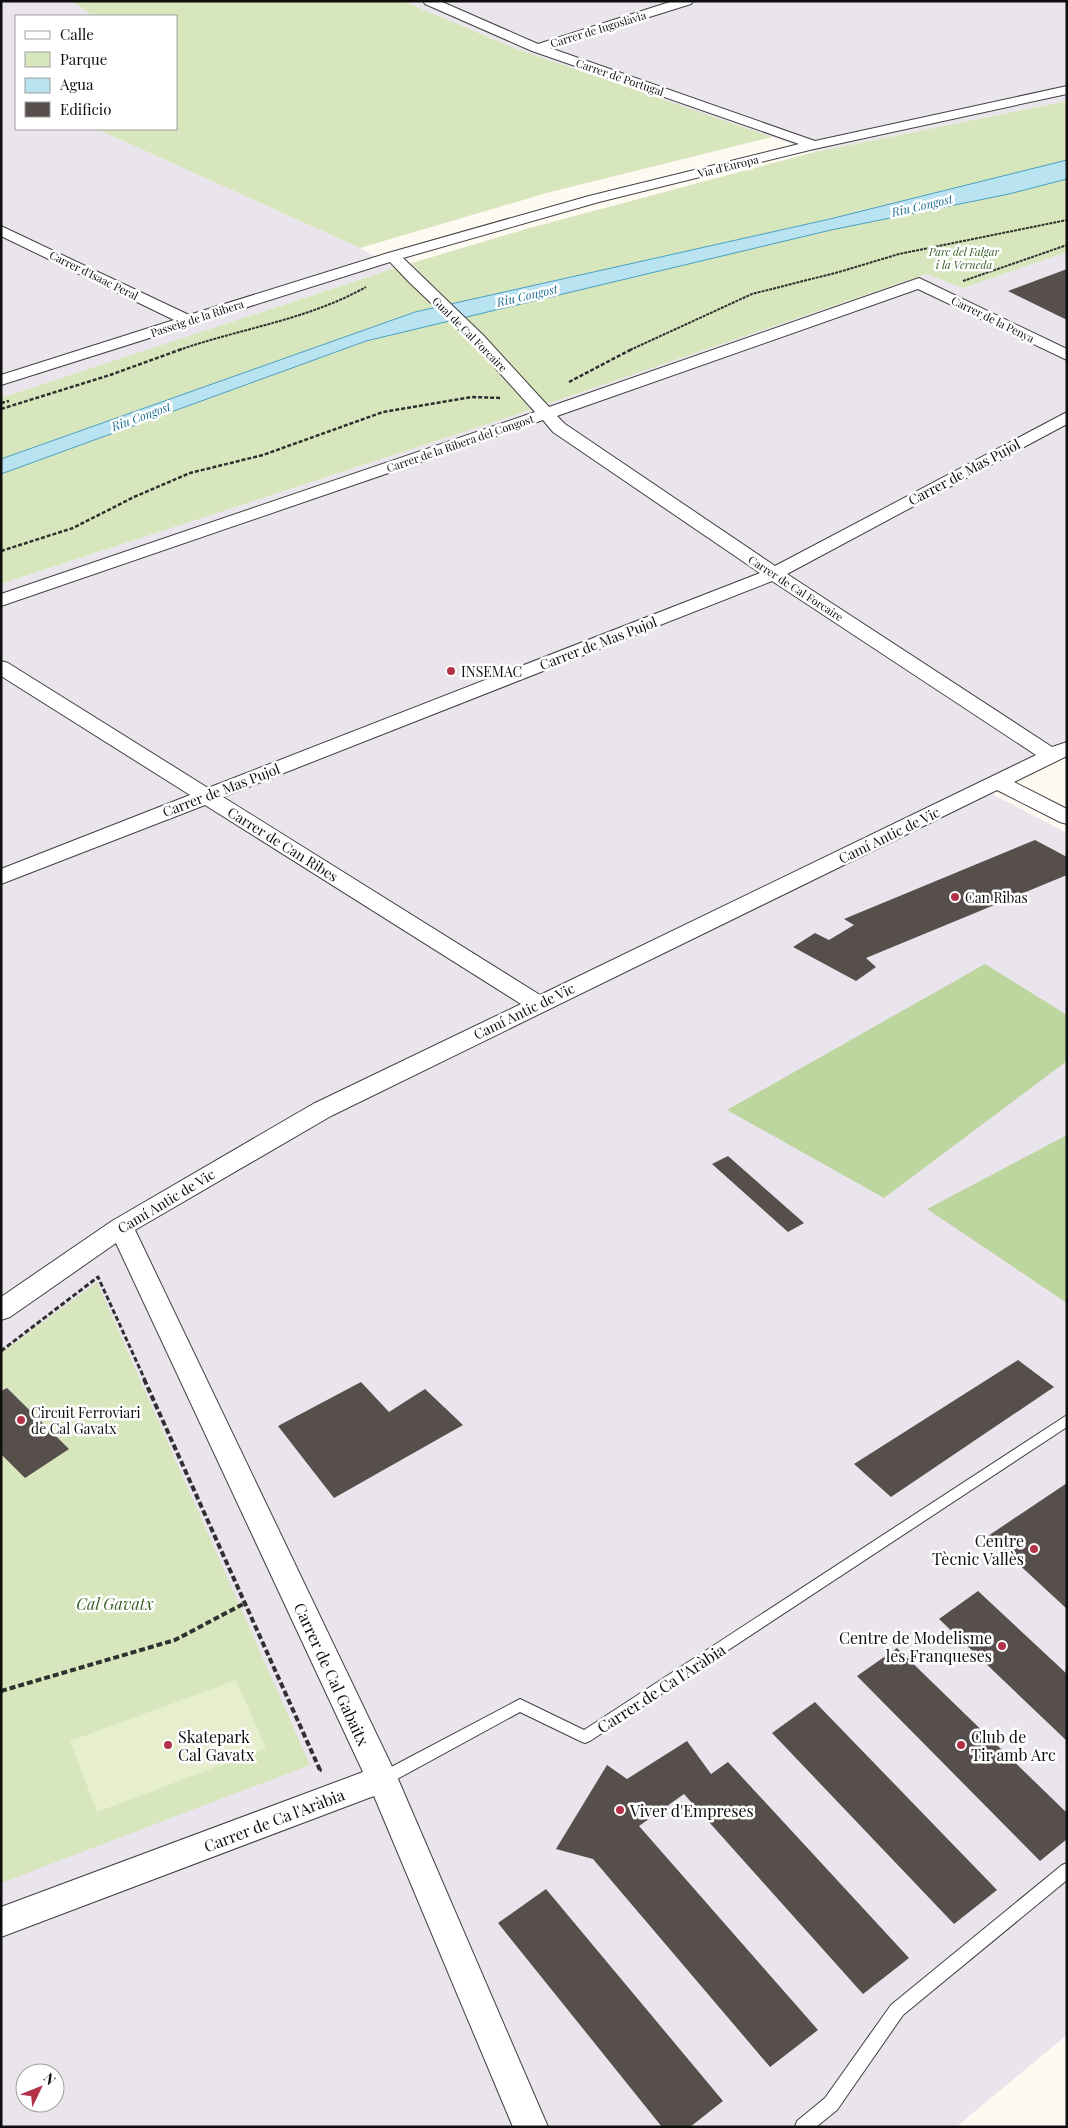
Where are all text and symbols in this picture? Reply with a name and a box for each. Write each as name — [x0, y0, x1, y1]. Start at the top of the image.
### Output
street label: Carrer de Iugoslàvia — [548, 7, 648, 51]
legend — [15, 15, 178, 130]
text: Calle — [60, 24, 94, 44]
text: Parque — [60, 49, 107, 69]
street label: Carrer de Portugal — [574, 55, 666, 99]
text: Agua — [59, 74, 94, 94]
text: Edificio — [60, 99, 111, 119]
street label: Via d'Europa — [695, 151, 760, 181]
water label: Riu Congost — [889, 190, 955, 220]
park label: Parc del Falgar i la Verneda — [928, 244, 999, 272]
street label: Carrer d'Isaac Peral — [47, 247, 141, 303]
water label: Riu Congost — [494, 280, 560, 310]
street label: Carrer de la Penya — [949, 292, 1037, 346]
street label: Gual de Cal Forcaire — [429, 293, 511, 375]
street label: Passeig de la Ribera — [149, 296, 246, 340]
water label: Riu Congost — [108, 398, 174, 434]
street label: Carrer de la Ribera del Congost — [384, 411, 536, 475]
street label: Carrer de Mas Pujol — [905, 434, 1023, 510]
street label: Carrer de Cal Forcaire — [746, 552, 847, 625]
street label: Carrer de Mas Pujol — [537, 612, 659, 674]
place label: INSEMAC — [461, 662, 522, 681]
marker: INSEMAC — [445, 665, 457, 677]
street label: Carrer de Mas Pujol — [160, 759, 282, 821]
street label: Carrer de Can Ribes — [224, 802, 342, 886]
street label: Camí Antic de Vic — [835, 802, 943, 868]
place label: Can Ribas — [965, 888, 1028, 907]
marker: Can Ribas — [949, 891, 961, 903]
street label: Camí Antic de Vic — [470, 978, 578, 1044]
street label: Camí Antic de Vic — [114, 1164, 218, 1238]
place label: Circuit Ferroviari de Cal Gavatx — [31, 1403, 141, 1438]
marker: Circuit Ferroviari de Cal Gavatx — [15, 1414, 27, 1426]
place label: Centre Tècnic Vallès — [932, 1530, 1024, 1569]
marker: Centre Tècnic Vallès — [1028, 1543, 1040, 1555]
park label: Cal Gavatx — [76, 1593, 154, 1614]
street label: Carrer de Cal Gabaitx — [290, 1599, 375, 1750]
place label: Centre de Modelisme les Franqueses — [839, 1627, 992, 1666]
street label: Carrer de Ca l'Aràbia — [593, 1639, 729, 1737]
marker: Centre de Modelisme les Franqueses — [996, 1640, 1008, 1652]
place label: Skatepark Cal Gavatx — [178, 1726, 255, 1765]
place label: Club de Tir amb Arc — [971, 1726, 1056, 1765]
marker: Skatepark Cal Gavatx — [162, 1739, 174, 1751]
marker: Club de Tir amb Arc — [955, 1739, 967, 1751]
street label: Carrer de Ca l'Aràbia — [201, 1783, 347, 1857]
place label: Viver d'Empreses — [629, 1800, 754, 1821]
marker: Viver d'Empreses — [614, 1804, 626, 1816]
north arrow — [15, 2063, 65, 2113]
text: N — [39, 2069, 60, 2089]

